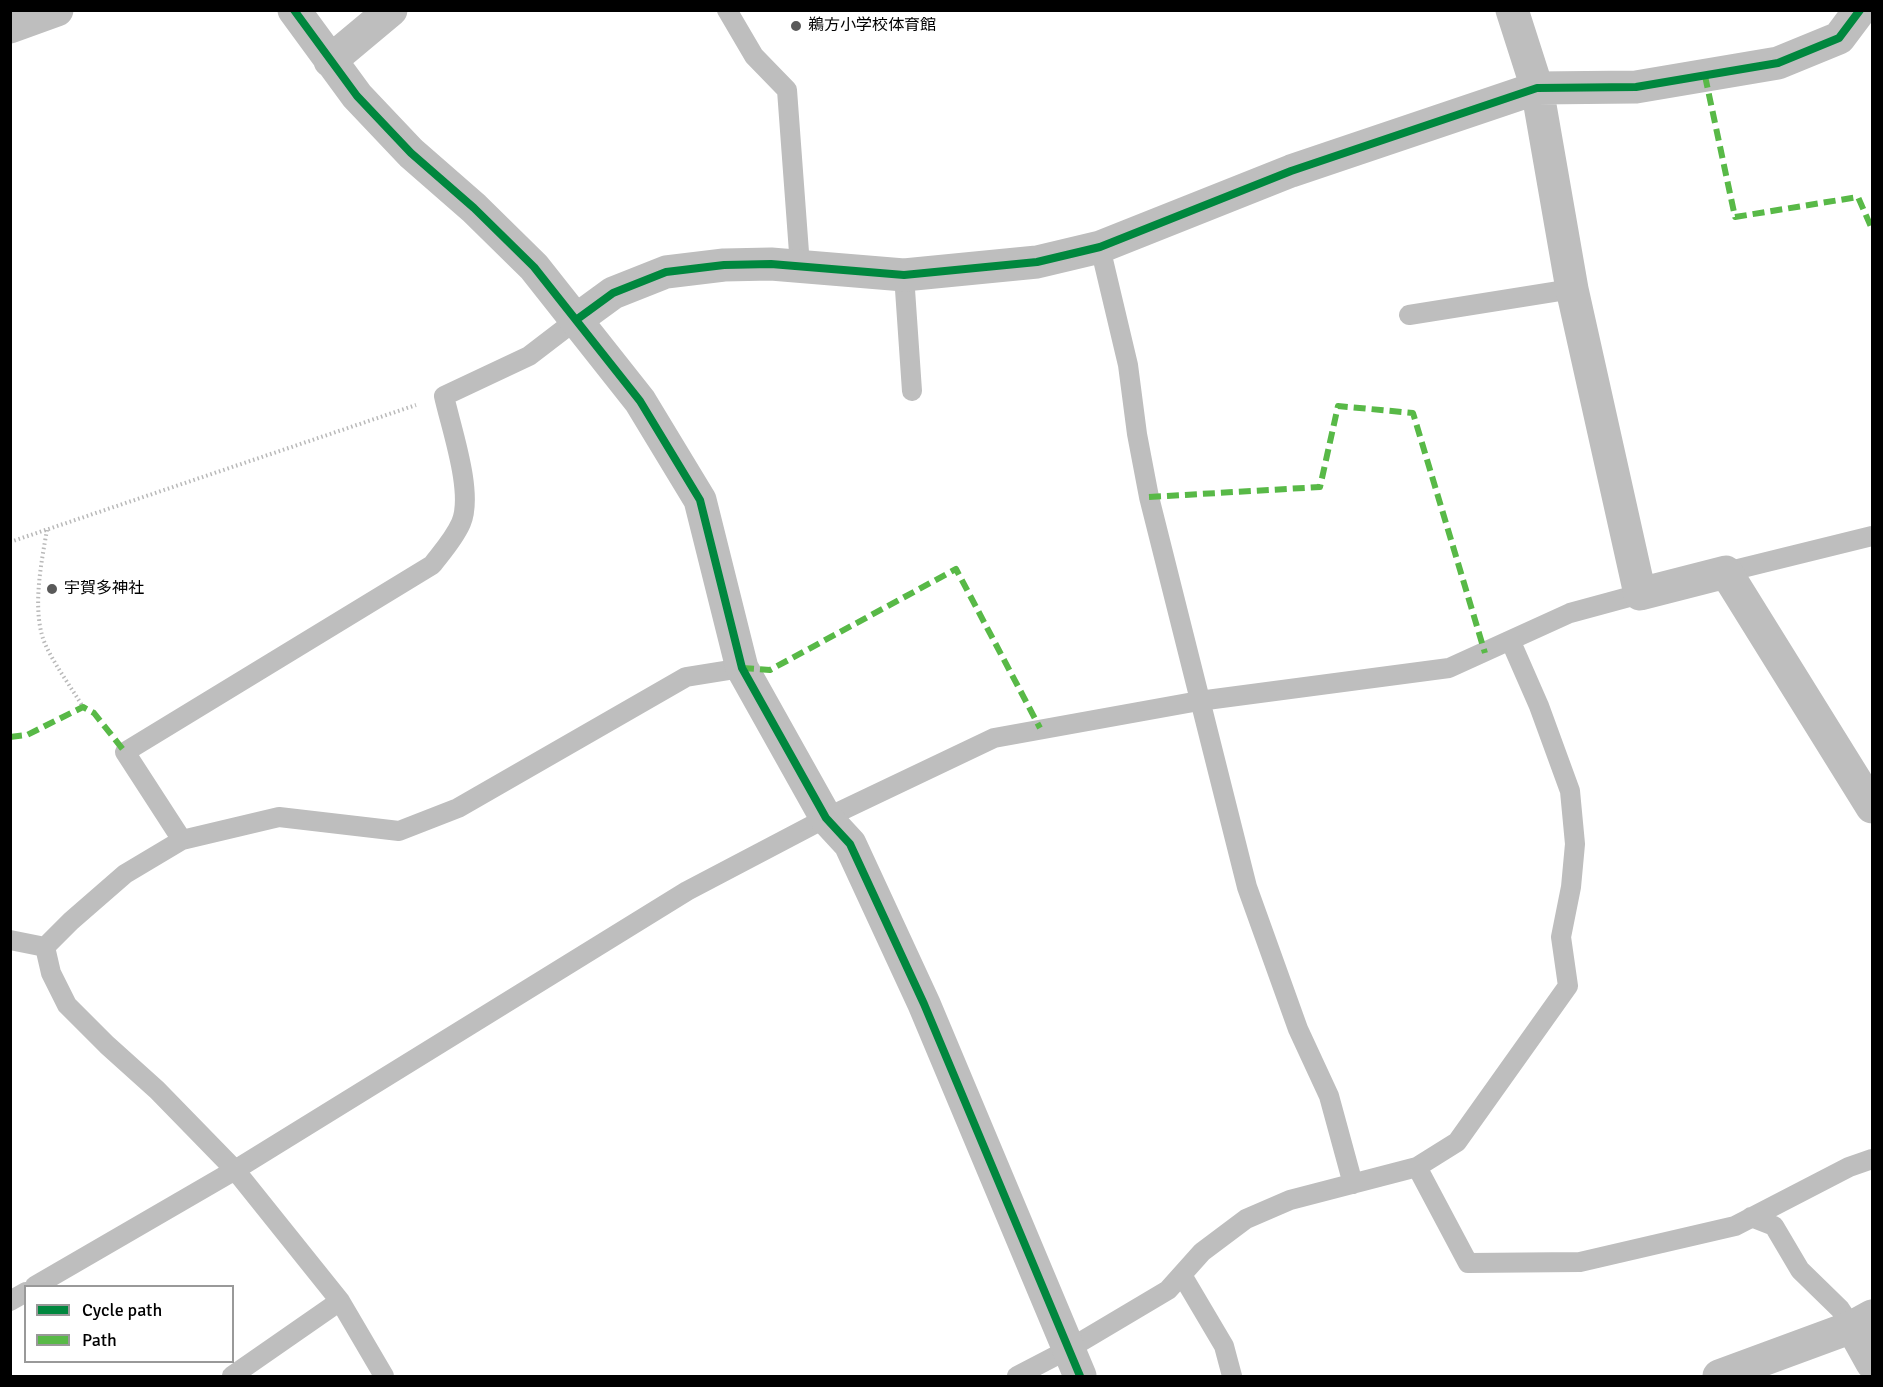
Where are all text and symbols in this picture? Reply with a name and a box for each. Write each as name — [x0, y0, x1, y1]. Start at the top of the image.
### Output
place label: 鵜方小学校体育館 — [808, 16, 936, 36]
marker: 鵜方小学校体育館 — [789, 19, 803, 33]
place label: 宇賀多神社 — [64, 579, 144, 599]
marker: 宇賀多神社 — [45, 582, 59, 596]
legend — [24, 1285, 234, 1363]
text: Cycle path — [82, 1299, 162, 1321]
text: Path — [82, 1329, 117, 1351]

